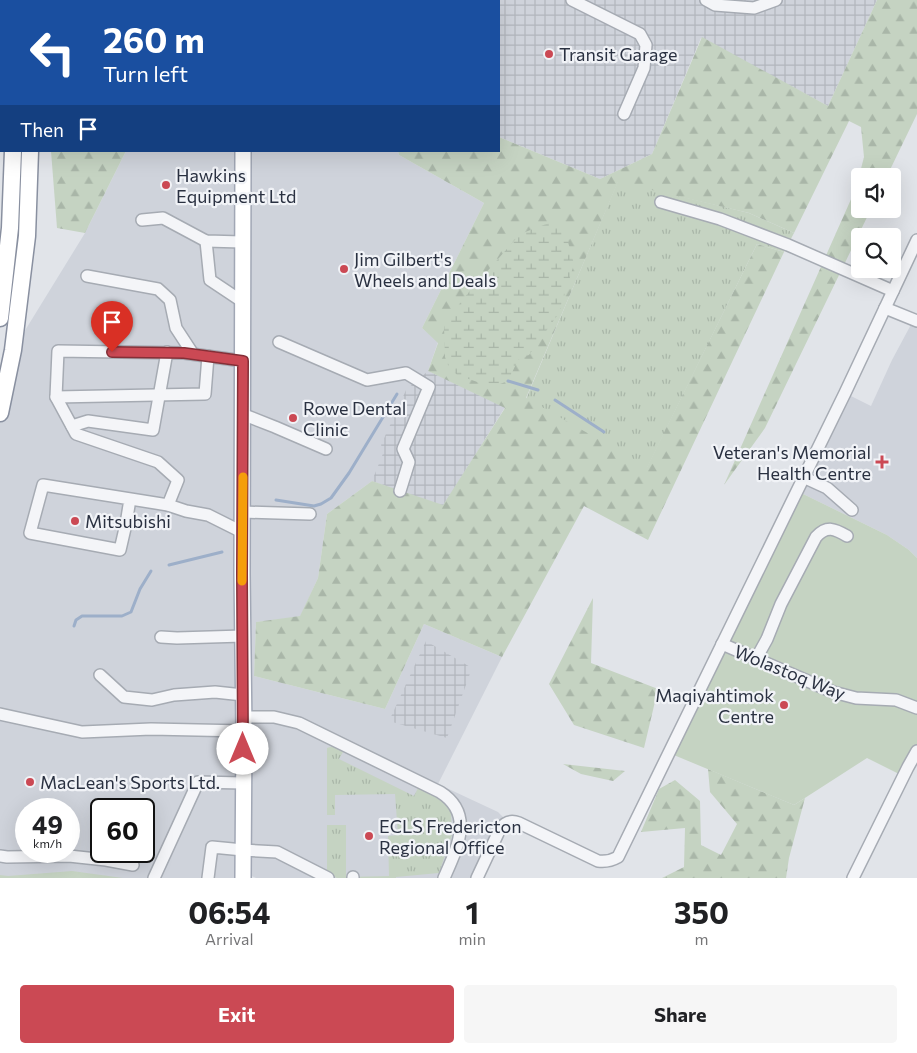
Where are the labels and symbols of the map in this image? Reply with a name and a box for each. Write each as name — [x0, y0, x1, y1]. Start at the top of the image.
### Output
place label: Transit Garage — [559, 43, 678, 65]
marker: Transit Garage — [543, 48, 555, 60]
place label: Hawkins Equipment Ltd — [176, 164, 296, 207]
marker: Hawkins Equipment Ltd — [160, 179, 172, 191]
place label: Jim Gilbert's Wheels and Deals — [354, 248, 496, 291]
marker: Jim Gilbert's Wheels and Deals — [338, 263, 350, 275]
pin — [91, 301, 133, 352]
place label: Rowe Dental Clinic — [303, 397, 406, 440]
marker: Rowe Dental Clinic — [287, 412, 299, 424]
place label: Veteran's Memorial Health Centre — [713, 441, 871, 484]
marker: Veteran's Memorial Health Centre — [875, 455, 889, 469]
place label: Mitsubishi — [85, 510, 171, 532]
marker: Mitsubishi — [69, 515, 81, 527]
street label: Wolastoq Way — [731, 640, 849, 704]
place label: Maqiyahtimok Centre — [655, 684, 774, 727]
marker: Maqiyahtimok Centre — [778, 699, 790, 711]
position arrow — [216, 722, 268, 774]
place label: MacLean's Sports Ltd. — [40, 771, 220, 793]
marker: MacLean's Sports Ltd. — [24, 776, 36, 788]
speed limit sign: 60 — [90, 798, 155, 863]
place label: ECLS Fredericton Regional Office — [379, 815, 522, 858]
marker: ECLS Fredericton Regional Office — [363, 830, 375, 842]

